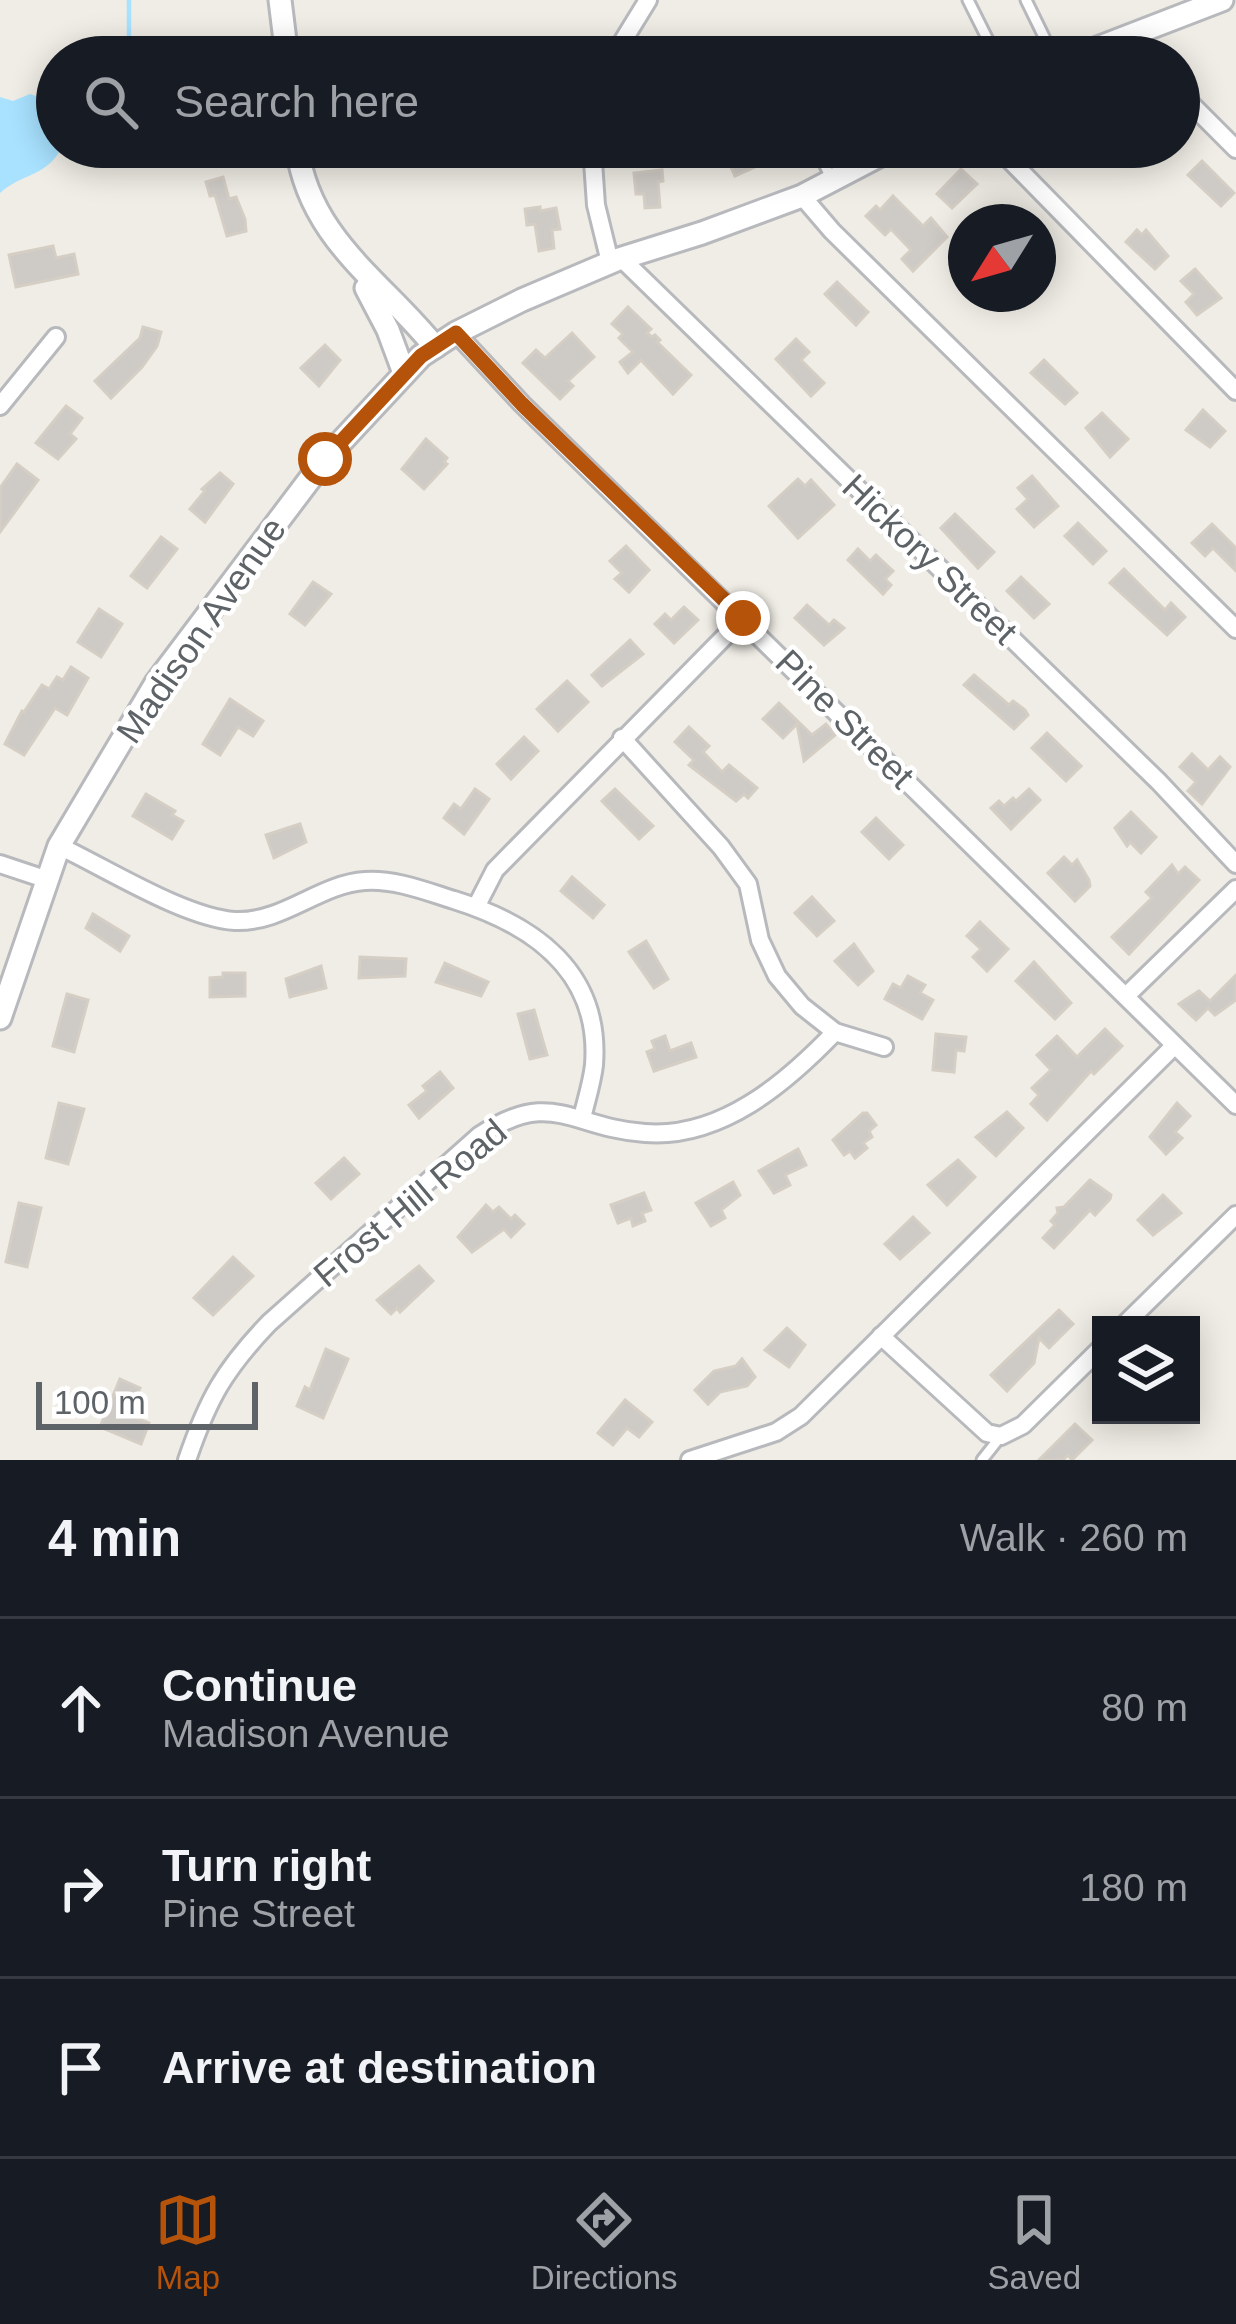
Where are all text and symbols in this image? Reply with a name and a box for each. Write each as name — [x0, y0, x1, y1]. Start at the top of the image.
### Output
search box — [36, 36, 1200, 168]
icon: search — [78, 69, 144, 135]
text: Search here — [174, 76, 419, 127]
north arrow — [948, 204, 1056, 312]
route start — [298, 432, 352, 486]
street label: Hickory Street — [834, 466, 1026, 652]
street label: Madison Avenue — [108, 509, 294, 751]
route end — [716, 591, 770, 645]
street label: Pine Street — [768, 642, 922, 796]
street label: Frost Hill Road — [306, 1111, 514, 1295]
map controls — [1092, 1316, 1200, 1424]
button: layers — [1092, 1316, 1200, 1424]
scale bar — [36, 1376, 258, 1429]
text: 100 m — [54, 1384, 146, 1421]
text: 4 min — [48, 1510, 181, 1567]
text: Walk · 260 m — [960, 1516, 1188, 1559]
text: Continue — [162, 1660, 357, 1711]
icon: ahead — [48, 1675, 114, 1741]
text: 80 m — [1101, 1686, 1188, 1729]
text: Madison Avenue — [162, 1712, 450, 1755]
text: Turn right — [162, 1840, 371, 1891]
icon: right — [48, 1855, 114, 1921]
text: 180 m — [1080, 1866, 1188, 1909]
text: Pine Street — [162, 1892, 355, 1935]
icon: arrive — [48, 2035, 114, 2101]
text: Arrive at destination — [162, 2042, 597, 2093]
tab: Map — [155, 2187, 221, 2297]
tab: Directions — [531, 2187, 678, 2297]
tab: Saved — [987, 2187, 1081, 2297]

